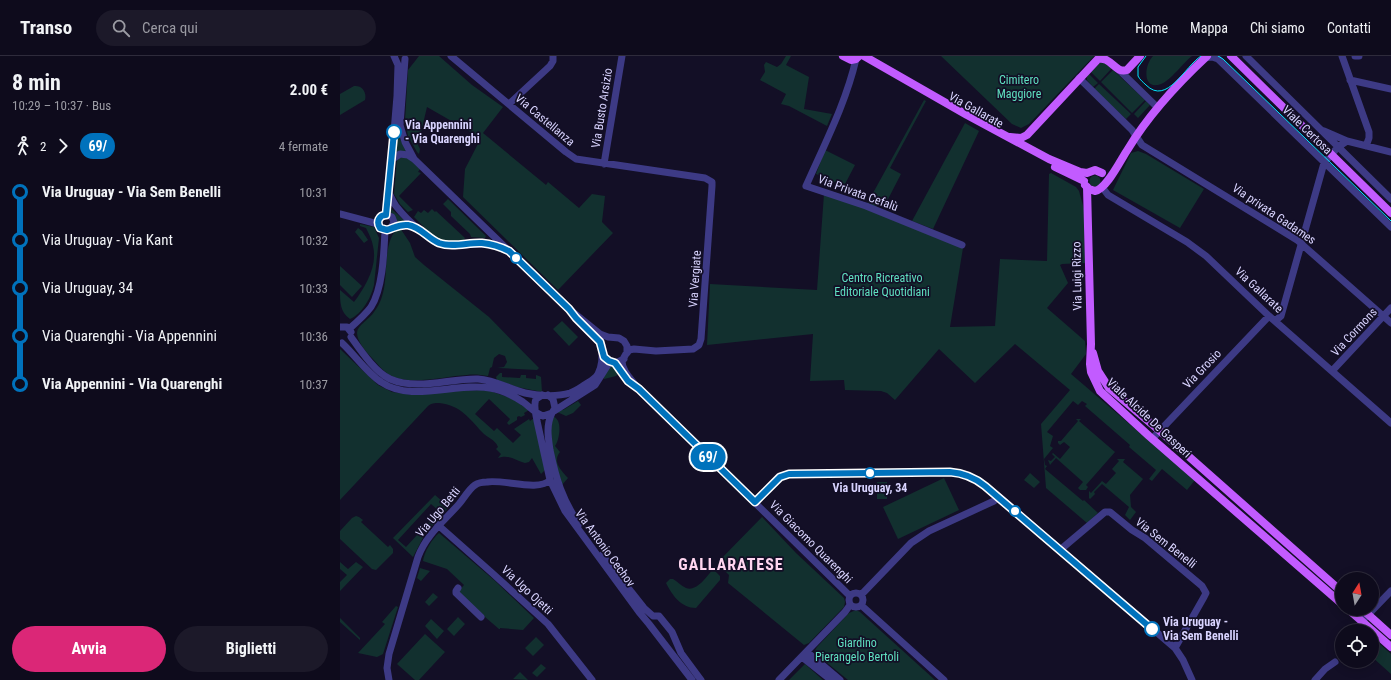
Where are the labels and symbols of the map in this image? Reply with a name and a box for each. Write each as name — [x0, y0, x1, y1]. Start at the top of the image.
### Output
street label: Via Busto Arsizio — [589, 67, 615, 149]
park label: Cimitero Maggiore — [997, 73, 1042, 101]
street label: Via Gallarate — [946, 89, 1006, 131]
street label: Via Castellanza — [512, 91, 578, 149]
street label: Viale Certosa — [1279, 103, 1335, 157]
place label: Via Appennini - Via Quarenghi — [405, 118, 480, 146]
marker: Via Appennini - Via Quarenghi — [386, 124, 402, 140]
street label: Via Privata Cefalù — [816, 172, 900, 214]
street label: Via privata Gadames — [1230, 181, 1318, 247]
street label: Via Luigi Rizzo — [1069, 241, 1085, 311]
street label: Via Vergiate — [686, 250, 704, 308]
unlabelled marker — [510, 252, 522, 264]
street label: Via Gallarate — [1232, 264, 1286, 316]
park label: Centro Ricreativo Editoriale Quotidiani — [834, 271, 930, 299]
street label: Via Cormons — [1328, 305, 1380, 359]
street label: Via Grosio — [1180, 347, 1224, 391]
street label: Viale Alcide De Gasperi — [1104, 375, 1194, 461]
line badge: 69/ — [685, 444, 731, 470]
marker: Via Uruguay, 34 — [864, 467, 876, 479]
place label: Via Uruguay, 34 — [833, 481, 907, 495]
street label: Via Ugo Betti — [413, 484, 463, 540]
street label: Via Giacomo Quarenghi — [767, 498, 855, 586]
unlabelled marker — [1009, 505, 1021, 517]
street label: Via Antonio Cechov — [572, 507, 638, 589]
street label: Via Sem Benelli — [1133, 515, 1199, 571]
district label: GALLARATESE — [678, 555, 784, 574]
street label: Via Ugo Ojetti — [499, 563, 555, 617]
north arrow — [1335, 572, 1379, 616]
place label: Via Uruguay - Via Sem Benelli — [1163, 615, 1238, 643]
marker: Via Uruguay - Via Sem Benelli — [1144, 621, 1160, 637]
park label: Giardino Pierangelo Bertoli — [815, 636, 899, 664]

